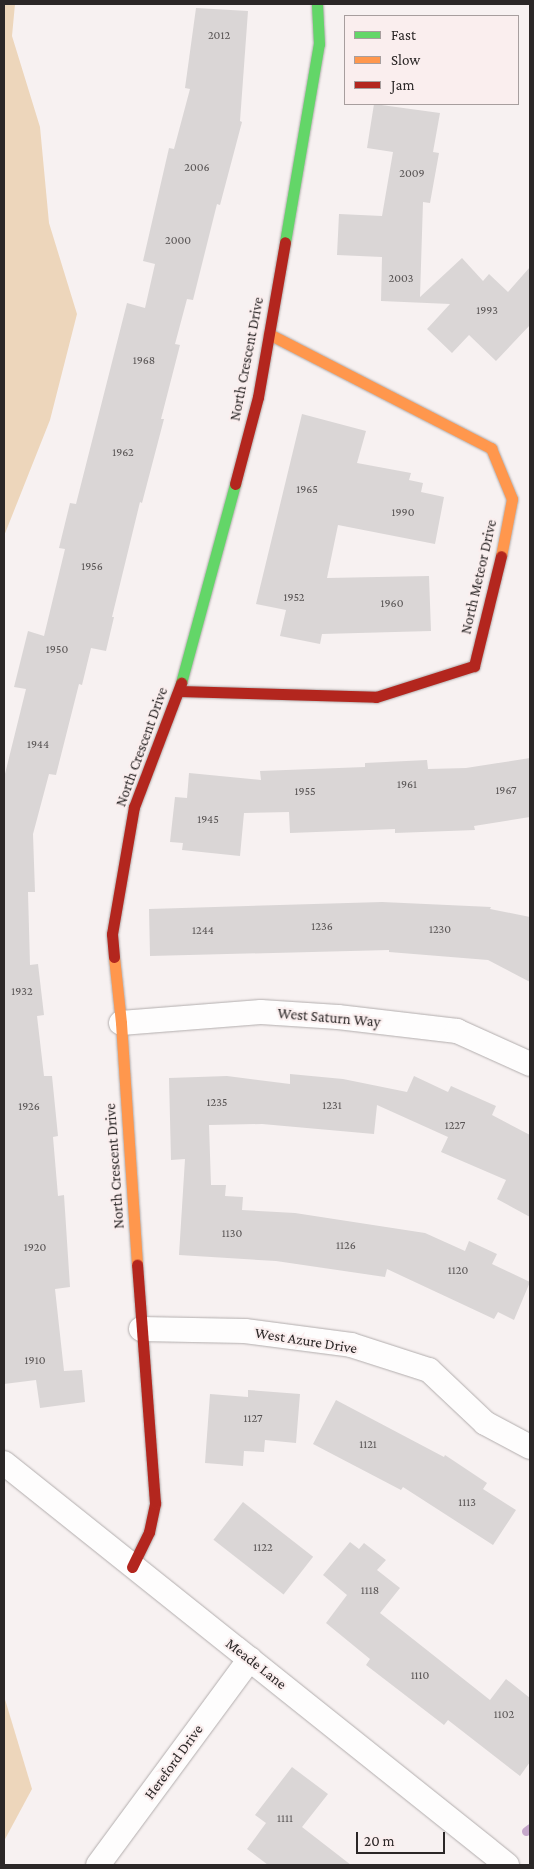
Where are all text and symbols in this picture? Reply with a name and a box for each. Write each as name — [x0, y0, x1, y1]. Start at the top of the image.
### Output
legend — [344, 15, 519, 105]
text: Fast — [391, 27, 416, 43]
house number: 2012 — [208, 29, 230, 43]
text: Slow — [391, 52, 420, 68]
text: Jam — [391, 77, 414, 93]
house number: 2006 — [184, 161, 210, 175]
house number: 2009 — [399, 167, 425, 181]
house number: 2000 — [165, 234, 191, 248]
house number: 2003 — [389, 272, 413, 286]
street label: North Crescent Drive — [226, 295, 268, 423]
house number: 1993 — [476, 304, 498, 318]
house number: 1968 — [133, 354, 155, 368]
house number: 1962 — [112, 446, 134, 460]
house number: 1965 — [296, 483, 318, 497]
house number: 1990 — [392, 506, 414, 520]
street label: North Meteor Drive — [457, 518, 501, 636]
house number: 1956 — [81, 560, 103, 574]
house number: 1952 — [283, 591, 305, 605]
house number: 1960 — [381, 597, 403, 611]
house number: 1950 — [46, 643, 68, 657]
street label: North Crescent Drive — [112, 685, 172, 809]
house number: 1944 — [27, 738, 49, 752]
house number: 1961 — [397, 778, 417, 792]
house number: 1967 — [495, 784, 517, 798]
house number: 1955 — [294, 785, 316, 799]
house number: 1945 — [197, 813, 219, 827]
house number: 1236 — [311, 920, 333, 934]
house number: 1230 — [429, 923, 451, 937]
house number: 1244 — [192, 924, 214, 938]
house number: 1932 — [11, 985, 33, 999]
street label: West Saturn Way — [277, 1005, 381, 1031]
house number: 1235 — [206, 1096, 228, 1110]
house number: 1231 — [322, 1099, 342, 1113]
house number: 1926 — [18, 1100, 40, 1114]
street label: North Crescent Drive — [102, 1103, 128, 1229]
house number: 1227 — [445, 1119, 465, 1133]
house number: 1130 — [222, 1227, 242, 1241]
house number: 1126 — [336, 1239, 356, 1253]
house number: 1920 — [24, 1241, 46, 1255]
house number: 1120 — [448, 1264, 468, 1278]
street label: West Azure Drive — [254, 1324, 358, 1358]
house number: 1910 — [25, 1354, 45, 1368]
house number: 1127 — [243, 1412, 263, 1426]
house number: 1121 — [359, 1438, 377, 1452]
house number: 1113 — [458, 1496, 476, 1510]
house number: 1122 — [253, 1541, 273, 1555]
house number: 1118 — [361, 1584, 379, 1598]
street label: Meade Lane — [222, 1635, 290, 1693]
house number: 1110 — [411, 1669, 429, 1683]
house number: 1102 — [494, 1708, 514, 1722]
street label: Hereford Drive — [141, 1721, 207, 1803]
house number: 1111 — [277, 1812, 293, 1826]
scale bar — [359, 1822, 448, 1854]
text: 20 m — [364, 1833, 395, 1849]

